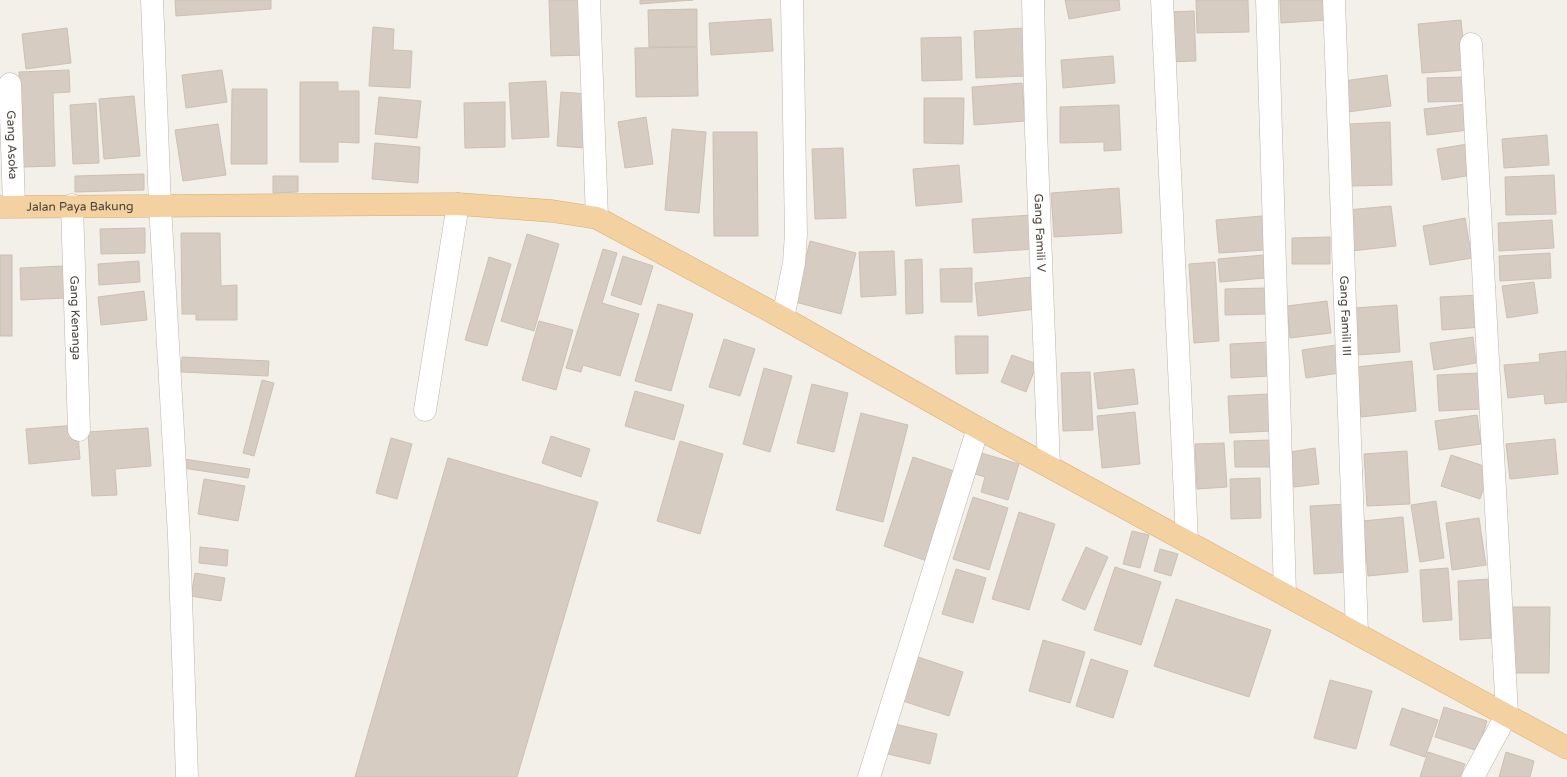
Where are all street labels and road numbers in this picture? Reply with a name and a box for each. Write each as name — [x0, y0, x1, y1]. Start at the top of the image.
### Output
street label: Gang Asoka — [4, 110, 20, 180]
street label: Gang Famili V — [1031, 193, 1048, 273]
street label: Jalan Paya Bakung — [26, 199, 134, 214]
street label: Gang Famili III — [1337, 275, 1354, 356]
street label: Gang Kenanga — [67, 276, 84, 360]

